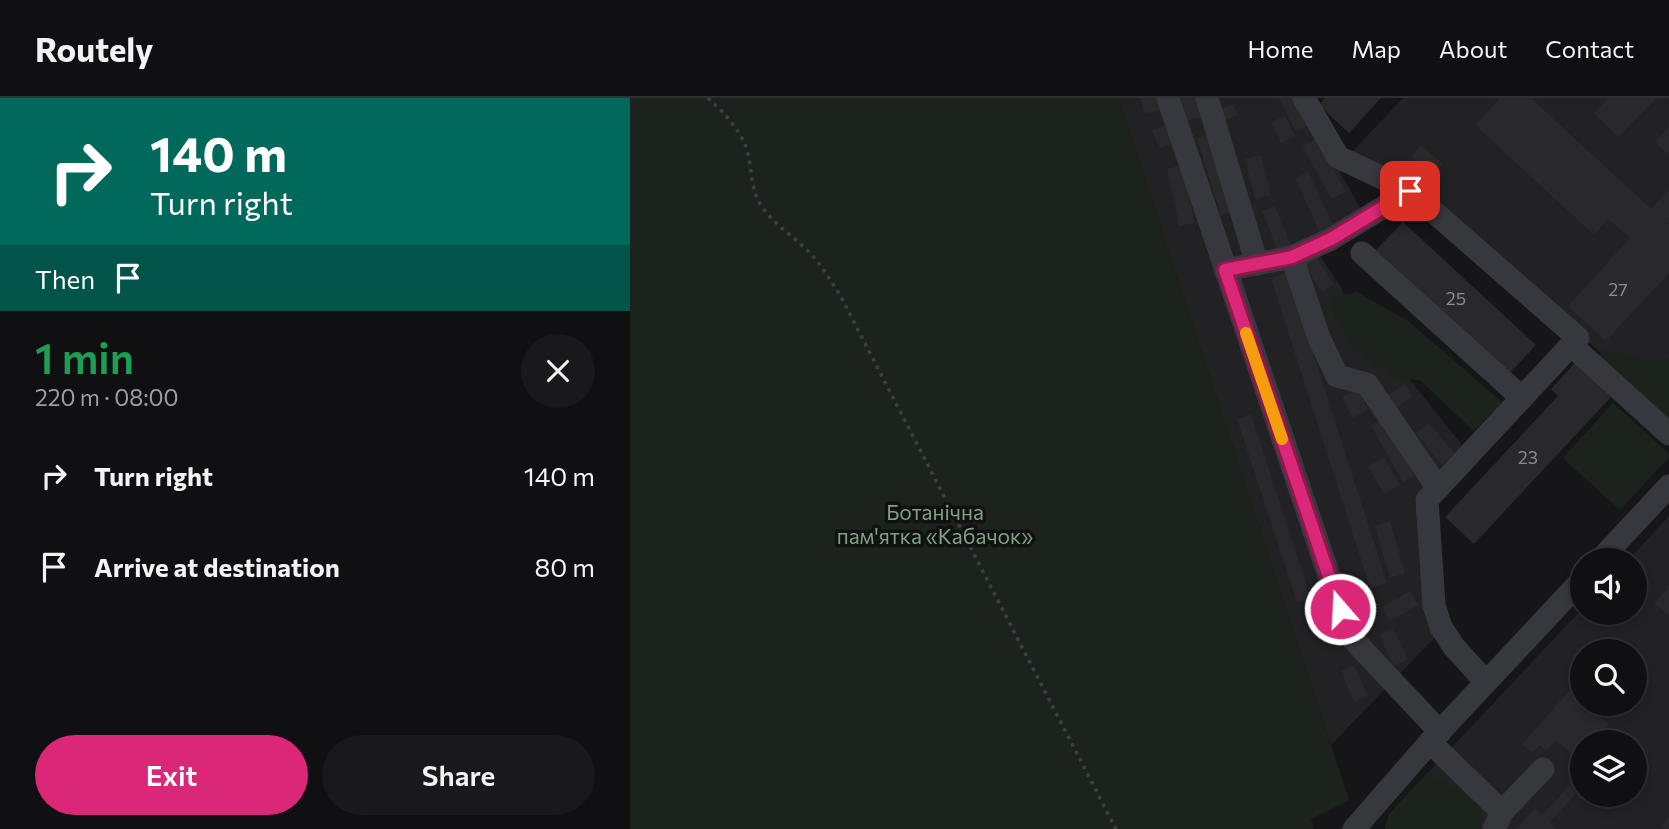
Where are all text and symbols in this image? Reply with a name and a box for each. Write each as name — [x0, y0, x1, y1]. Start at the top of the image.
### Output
text: Routely — [35, 28, 153, 69]
text: Home — [1248, 34, 1314, 63]
text: Map — [1352, 34, 1401, 63]
text: About — [1439, 34, 1507, 63]
text: Contact — [1545, 34, 1634, 63]
text: 140 m — [150, 122, 287, 182]
icon: right — [35, 126, 126, 217]
pin — [1380, 161, 1440, 221]
icon: arrive — [1391, 172, 1429, 210]
text: Turn right — [150, 182, 293, 222]
icon: arrive — [109, 259, 147, 297]
text: Then — [35, 263, 95, 294]
house number: 27 — [1608, 278, 1628, 300]
house number: 25 — [1446, 287, 1466, 309]
text: 1 min — [35, 331, 134, 383]
button: close — [521, 334, 595, 408]
text: 220 m · 08:00 — [35, 383, 179, 411]
house number: 23 — [1518, 446, 1538, 468]
icon: right — [35, 457, 73, 495]
text: Turn right — [94, 460, 213, 491]
text: 140 m — [524, 460, 595, 491]
park label: Ботанічна пам'ятка «Кабачок» — [837, 499, 1033, 548]
icon: arrive — [35, 548, 73, 586]
map controls — [1570, 548, 1647, 807]
button: sound — [1570, 548, 1647, 625]
text: Arrive at destination — [94, 551, 340, 582]
text: 80 m — [535, 551, 595, 582]
position arrow — [1303, 572, 1377, 646]
button: search — [1570, 639, 1647, 716]
button: layers — [1570, 730, 1647, 807]
button: Exit — [35, 735, 308, 815]
button: Share — [322, 735, 595, 815]

